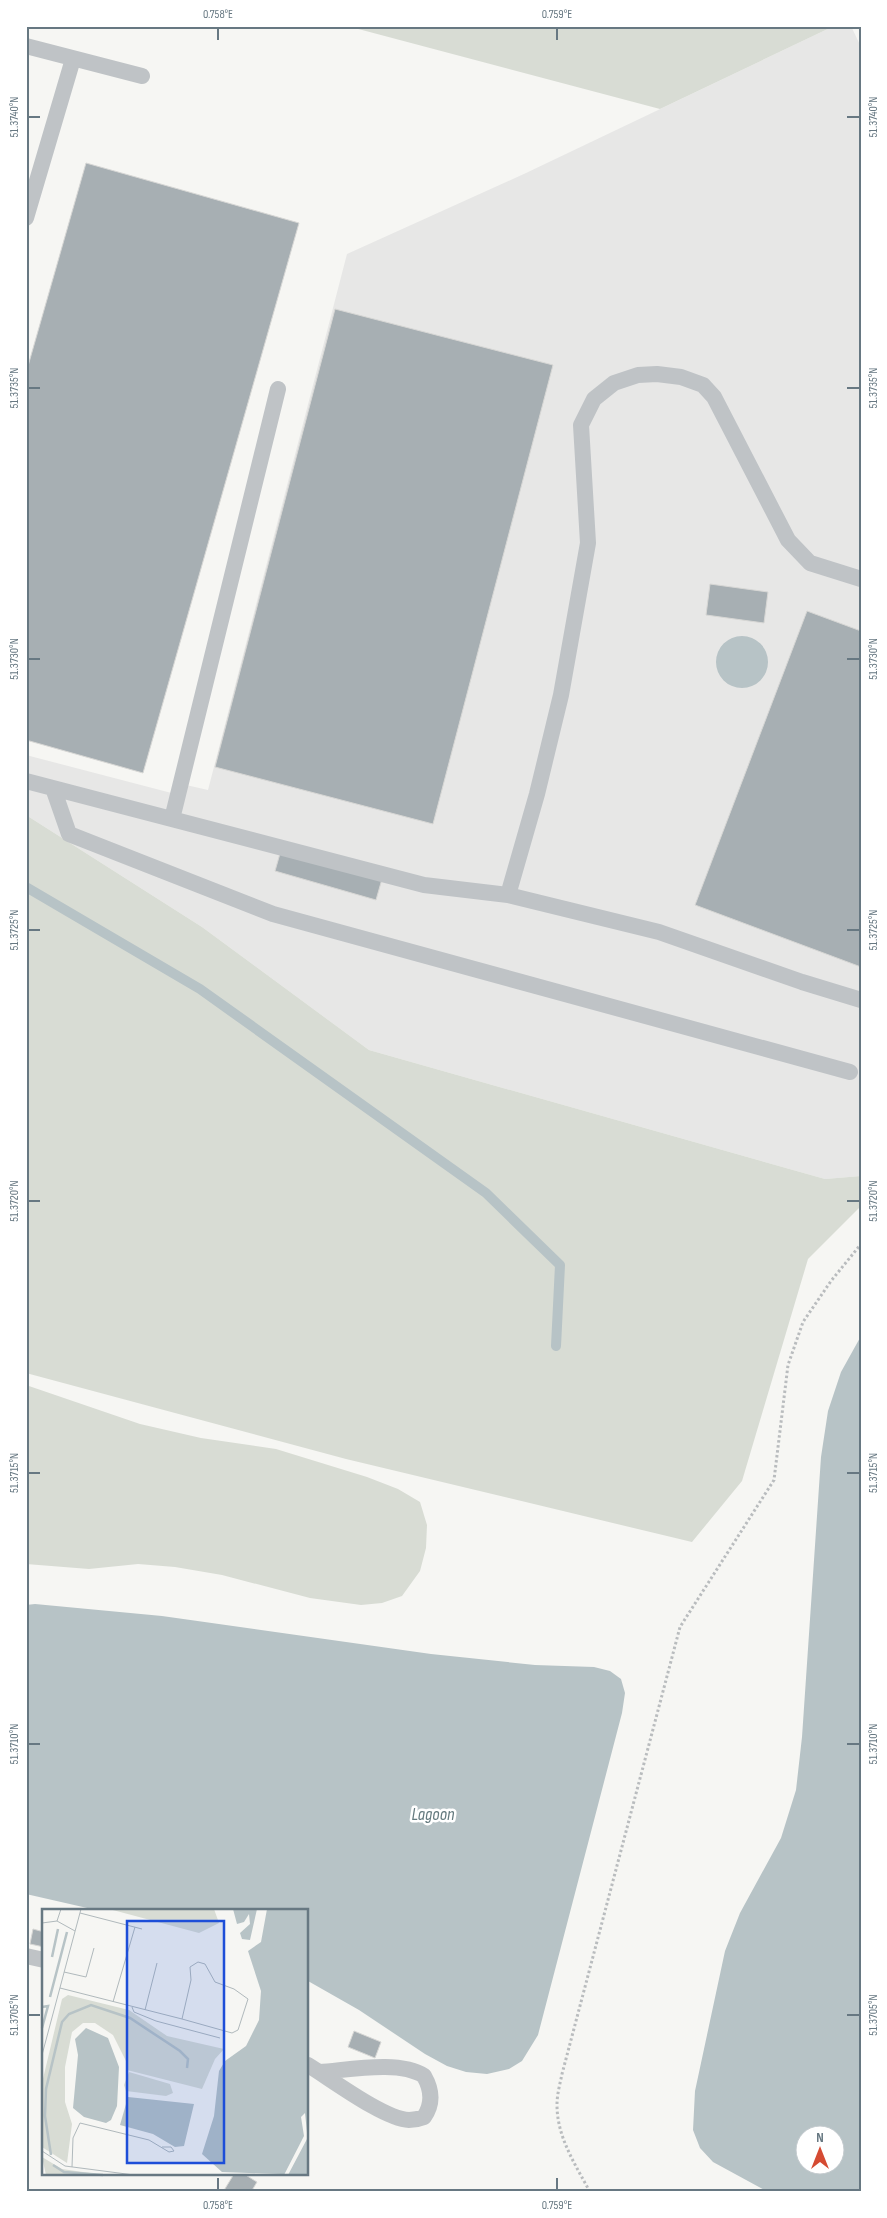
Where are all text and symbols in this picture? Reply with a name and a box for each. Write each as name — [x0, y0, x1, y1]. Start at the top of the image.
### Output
text: 0.758°E — [203, 7, 233, 22]
text: 0.759°E — [542, 7, 572, 22]
text: 51.3740°N — [7, 97, 22, 137]
text: 51.3740°N — [866, 97, 881, 137]
text: 51.3735°N — [7, 368, 22, 409]
text: 51.3735°N — [866, 368, 881, 409]
text: 51.3730°N — [7, 638, 22, 680]
text: 51.3730°N — [866, 638, 881, 680]
text: 51.3725°N — [7, 910, 22, 950]
text: 51.3725°N — [866, 910, 881, 950]
text: 51.3720°N — [7, 1180, 22, 1222]
text: 51.3720°N — [866, 1180, 881, 1222]
text: 51.3715°N — [7, 1453, 22, 1493]
text: 51.3715°N — [866, 1453, 881, 1493]
text: 51.3710°N — [7, 1724, 22, 1764]
text: 51.3710°N — [866, 1724, 881, 1764]
water label: Lagoon — [411, 1804, 455, 1825]
inset map — [42, 1909, 309, 2176]
text: 51.3705°N — [7, 1994, 22, 2036]
text: 51.3705°N — [866, 1994, 881, 2036]
north arrow — [794, 2126, 844, 2176]
text: N — [816, 2129, 824, 2146]
text: 0.758°E — [203, 2198, 233, 2213]
text: 0.759°E — [542, 2198, 572, 2213]

